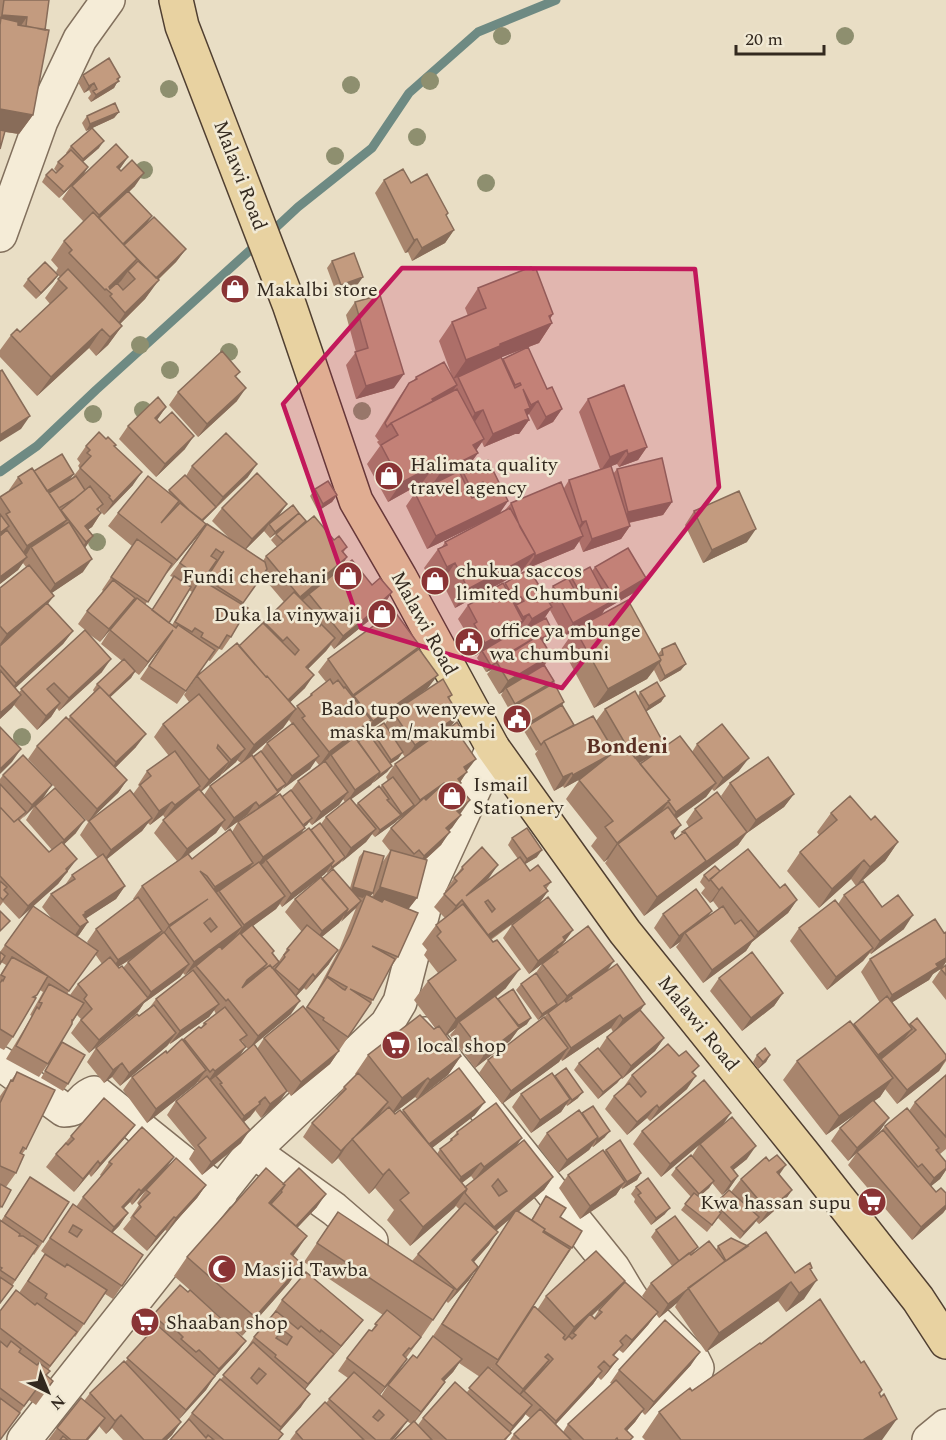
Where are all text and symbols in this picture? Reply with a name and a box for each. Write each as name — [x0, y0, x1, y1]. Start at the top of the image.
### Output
scale bar — [736, 18, 824, 56]
text: 20 m — [745, 26, 783, 53]
street label: Malawi Road — [205, 116, 275, 235]
shop icon: Makalbi store — [219, 273, 251, 305]
place label: Makalbi store — [256, 275, 378, 305]
place label: Halimata quality travel agency — [410, 450, 559, 503]
shop icon: Halimata quality travel agency — [373, 460, 405, 492]
place label: chukua saccos limited Chumbuni — [456, 556, 619, 609]
shop icon: Fundi cherehani — [332, 560, 364, 592]
place label: Fundi cherehani — [182, 562, 327, 592]
shop icon: chukua saccos limited Chumbuni — [419, 565, 451, 597]
street label: Malawi Road — [383, 566, 465, 681]
shop icon: Duka la vinywaji — [366, 598, 398, 630]
place label: Duka la vinywaji — [214, 600, 361, 630]
place label: office ya mbunge wa chumbuni — [489, 616, 641, 669]
public building icon: office ya mbunge wa chumbuni — [453, 626, 485, 658]
place label: Bado tupo wenyewe maska m/makumbi — [320, 694, 496, 747]
public building icon: Bado tupo wenyewe maska m/makumbi — [501, 703, 533, 735]
district label: Bondeni — [586, 731, 668, 763]
place label: Ismail Stationery — [473, 770, 565, 823]
shop icon: Ismail Stationery — [436, 780, 468, 812]
street label: Malawi Road — [650, 969, 746, 1078]
supermarket icon: local shop — [380, 1029, 412, 1061]
place label: local shop — [417, 1031, 506, 1061]
supermarket icon: Kwa hassan supu — [856, 1186, 888, 1218]
place label: Kwa hassan supu — [700, 1188, 851, 1218]
mosque icon: Masjid Tawba — [206, 1253, 238, 1285]
place label: Masjid Tawba — [243, 1255, 368, 1285]
supermarket icon: Shaaban shop — [129, 1306, 161, 1338]
place label: Shaaban shop — [166, 1308, 288, 1338]
north arrow — [18, 1362, 78, 1422]
text: N — [45, 1389, 71, 1415]

